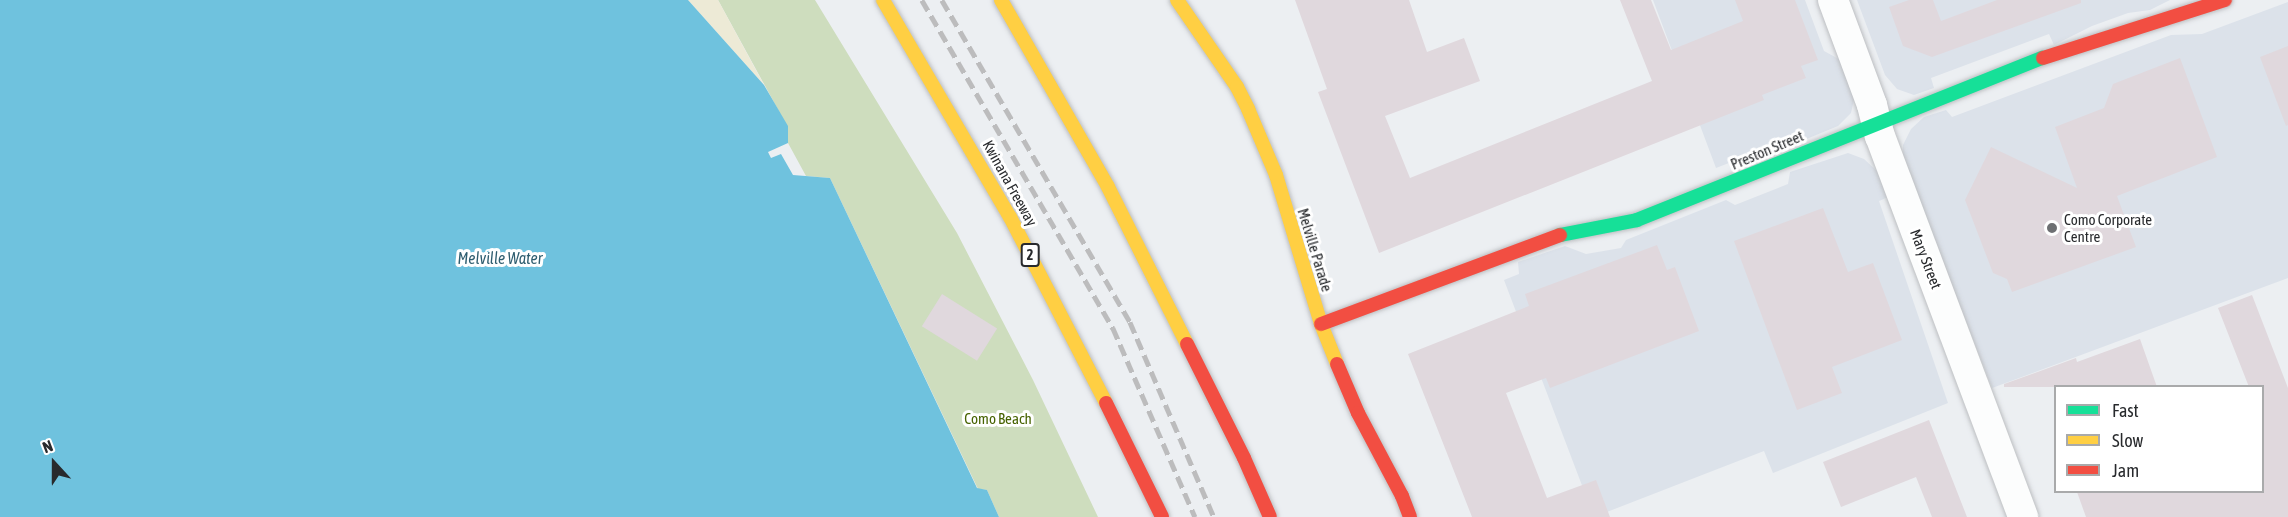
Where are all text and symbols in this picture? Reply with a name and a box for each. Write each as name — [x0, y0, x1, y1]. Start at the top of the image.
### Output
street label: Preston Street — [1728, 127, 1806, 173]
street label: Kwinana Freeway — [979, 137, 1041, 229]
street label: Melville Parade — [1294, 206, 1336, 294]
place label: Como Corporate Centre — [2064, 210, 2152, 245]
marker: Como Corporate Centre — [2045, 221, 2059, 235]
street label: Mary Street — [1906, 227, 1946, 291]
road number: 2 — [1020, 244, 1040, 266]
water label: Melville Water — [457, 248, 543, 268]
legend — [2054, 385, 2264, 493]
text: Fast — [2112, 400, 2139, 421]
park label: Como Beach — [964, 410, 1032, 428]
text: Slow — [2112, 430, 2143, 451]
north arrow — [24, 433, 84, 493]
text: N — [40, 436, 55, 456]
text: Jam — [2112, 460, 2139, 481]

